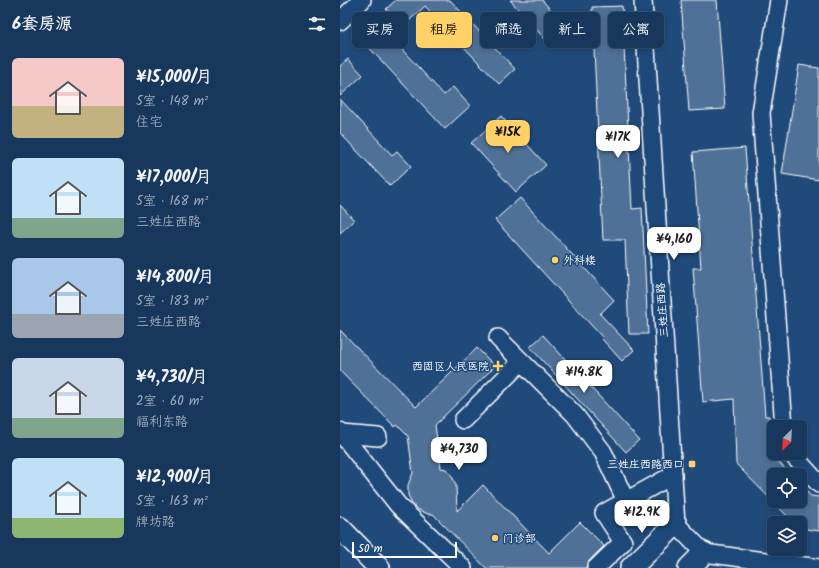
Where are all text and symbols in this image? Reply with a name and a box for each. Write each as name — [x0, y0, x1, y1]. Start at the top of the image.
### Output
text: 6套房源 — [12, 11, 72, 38]
chip: 买房 — [352, 12, 408, 48]
chip: 租房 — [416, 12, 472, 48]
chip: 筛选 — [480, 12, 536, 48]
chip: 新上 — [544, 12, 600, 48]
chip: 公寓 — [608, 12, 664, 48]
icon: filters — [306, 13, 328, 35]
text: ¥15,000/月 — [136, 64, 213, 91]
icon: home — [44, 74, 92, 122]
text: 5室 · 148 m² — [136, 91, 208, 112]
text: 住宅 — [136, 112, 162, 133]
pin: ¥15K — [484, 120, 532, 154]
text: ¥15K — [495, 122, 521, 143]
pin: ¥17K — [594, 125, 642, 159]
text: ¥17K — [605, 127, 631, 148]
text: ¥17,000/月 — [136, 164, 212, 191]
icon: home — [44, 174, 92, 222]
text: 5室 · 168 m² — [136, 191, 208, 212]
text: 三姓庄西路 — [136, 212, 201, 233]
pin: ¥4,160 — [641, 227, 707, 261]
text: ¥4,160 — [656, 229, 692, 250]
place label: 外科楼 — [563, 252, 596, 270]
marker: 外科楼 — [550, 255, 560, 265]
text: ¥14,800/月 — [136, 264, 215, 291]
icon: home — [44, 274, 92, 322]
street label: 三姓庄西路 — [652, 282, 674, 338]
text: 5室 · 183 m² — [136, 291, 208, 312]
text: 三姓庄西路 — [136, 312, 201, 333]
place label: 西固区人民医院 — [412, 358, 489, 376]
marker: 西固区人民医院 — [492, 360, 504, 372]
pin: ¥14.8K — [551, 360, 617, 394]
text: ¥14.8K — [565, 362, 603, 383]
text: ¥4,730/月 — [136, 364, 208, 391]
icon: home — [44, 374, 92, 422]
text: 2室 · 60 m² — [136, 391, 203, 412]
text: 福利东路 — [136, 412, 188, 433]
north arrow — [767, 420, 807, 460]
map controls — [767, 420, 807, 556]
pin: ¥4,730 — [426, 437, 492, 471]
text: ¥4,730 — [440, 439, 478, 460]
place label: 三姓庄西路西口 — [607, 456, 684, 474]
marker: 三姓庄西路西口 — [687, 459, 697, 469]
text: ¥12,900/月 — [136, 464, 214, 491]
button: locate — [767, 468, 807, 508]
icon: home — [44, 474, 92, 522]
text: 5室 · 163 m² — [136, 491, 208, 512]
pin: ¥12.9K — [609, 500, 675, 534]
text: ¥12.9K — [624, 502, 661, 523]
text: 牌坊路 — [136, 512, 175, 533]
button: layers — [767, 516, 807, 556]
place label: 门诊部 — [503, 530, 536, 548]
marker: 门诊部 — [490, 533, 500, 543]
scale bar — [352, 540, 457, 559]
text: 50 m — [358, 540, 383, 558]

